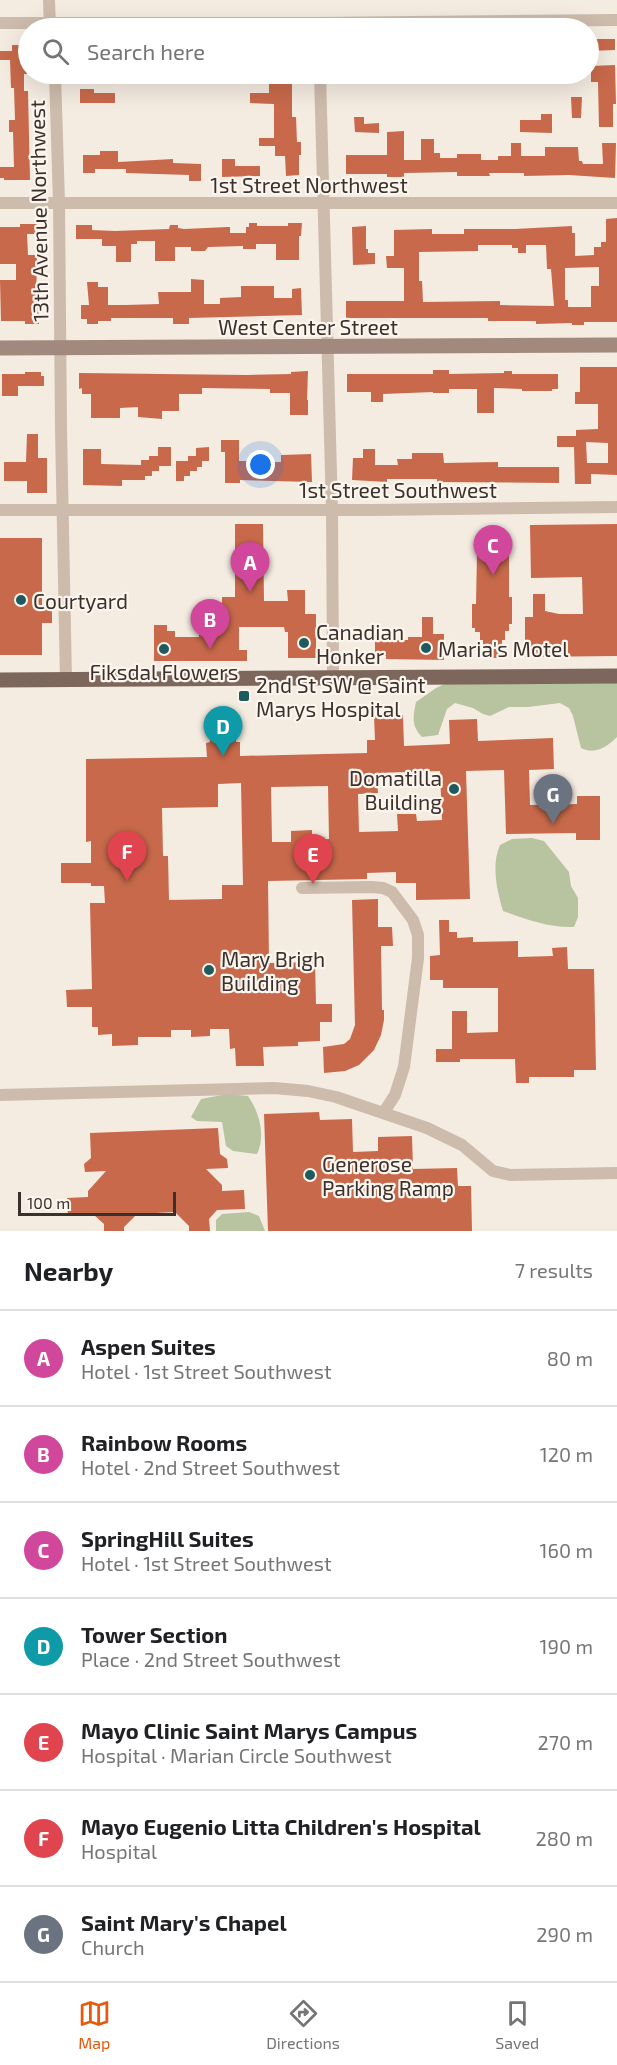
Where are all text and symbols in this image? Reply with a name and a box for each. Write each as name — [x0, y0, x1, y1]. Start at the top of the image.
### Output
search box — [18, 18, 599, 84]
icon: search — [39, 35, 72, 68]
text: Search here — [87, 38, 205, 64]
street label: 13th Avenue Northwest — [24, 100, 52, 322]
street label: 1st Street Northwest — [210, 172, 408, 197]
street label: West Center Street — [218, 314, 398, 339]
your location — [246, 450, 275, 479]
street label: 1st Street Southwest — [299, 477, 497, 502]
pin: C — [474, 526, 512, 575]
pin: A — [230, 542, 270, 592]
place label: Courtyard — [33, 588, 128, 613]
marker: Courtyard — [14, 593, 28, 607]
pin: B — [190, 600, 230, 649]
place label: Canadian Honker — [316, 619, 404, 668]
marker: Canadian Honker — [297, 636, 311, 650]
place label: Maria's Motel — [438, 636, 569, 661]
marker: Maria's Motel — [419, 641, 433, 655]
marker: Fiksdal Flowers — [157, 642, 171, 656]
place label: Fiksdal Flowers — [90, 659, 238, 684]
place label: 2nd St SW @ Saint Marys Hospital — [256, 672, 426, 721]
marker: 2nd St SW @ Saint Marys Hospital — [237, 689, 251, 703]
pin: D — [204, 706, 242, 756]
place label: Domatilla Building — [349, 765, 442, 814]
pin: G — [534, 774, 572, 824]
marker: Domatilla Building — [447, 782, 461, 796]
pin: F — [108, 832, 146, 881]
pin: E — [294, 834, 332, 884]
place label: Mary Brigh Building — [221, 946, 325, 995]
marker: Mary Brigh Building — [202, 963, 216, 977]
place label: Generose Parking Ramp — [322, 1151, 454, 1200]
marker: Generose Parking Ramp — [303, 1168, 317, 1182]
scale bar — [18, 1189, 176, 1216]
text: 100 m — [27, 1193, 70, 1212]
text: Nearby — [24, 1255, 113, 1286]
text: 7 results — [515, 1258, 593, 1282]
text: Aspen Suites — [81, 1333, 216, 1359]
text: A — [37, 1346, 50, 1370]
text: 80 m — [547, 1346, 593, 1370]
text: Hotel · 1st Street Southwest — [81, 1359, 332, 1383]
text: Rainbow Rooms — [81, 1429, 247, 1455]
text: B — [37, 1442, 50, 1466]
text: 120 m — [540, 1442, 593, 1466]
text: Hotel · 2nd Street Southwest — [81, 1455, 340, 1479]
text: SpringHill Suites — [81, 1525, 254, 1551]
text: C — [38, 1538, 49, 1562]
text: 160 m — [540, 1538, 593, 1562]
text: Hotel · 1st Street Southwest — [81, 1551, 332, 1575]
text: Tower Section — [81, 1621, 227, 1647]
text: D — [37, 1634, 50, 1658]
text: 190 m — [540, 1634, 593, 1658]
text: Place · 2nd Street Southwest — [81, 1647, 341, 1671]
text: Mayo Clinic Saint Marys Campus — [81, 1717, 417, 1743]
text: E — [38, 1730, 49, 1754]
text: 270 m — [537, 1730, 593, 1754]
text: Hospital · Marian Circle Southwest — [81, 1743, 392, 1767]
text: Mayo Eugenio Litta Children's Hospital — [81, 1813, 481, 1839]
text: F — [38, 1826, 49, 1850]
text: 280 m — [536, 1826, 593, 1850]
text: Hospital — [81, 1839, 157, 1863]
text: Saint Mary's Chapel — [81, 1909, 287, 1935]
text: G — [37, 1922, 50, 1946]
text: 290 m — [536, 1922, 593, 1946]
text: Church — [81, 1935, 145, 1959]
tab: Map — [78, 1997, 111, 2052]
tab: Directions — [266, 1997, 340, 2052]
tab: Saved — [495, 1997, 539, 2052]

